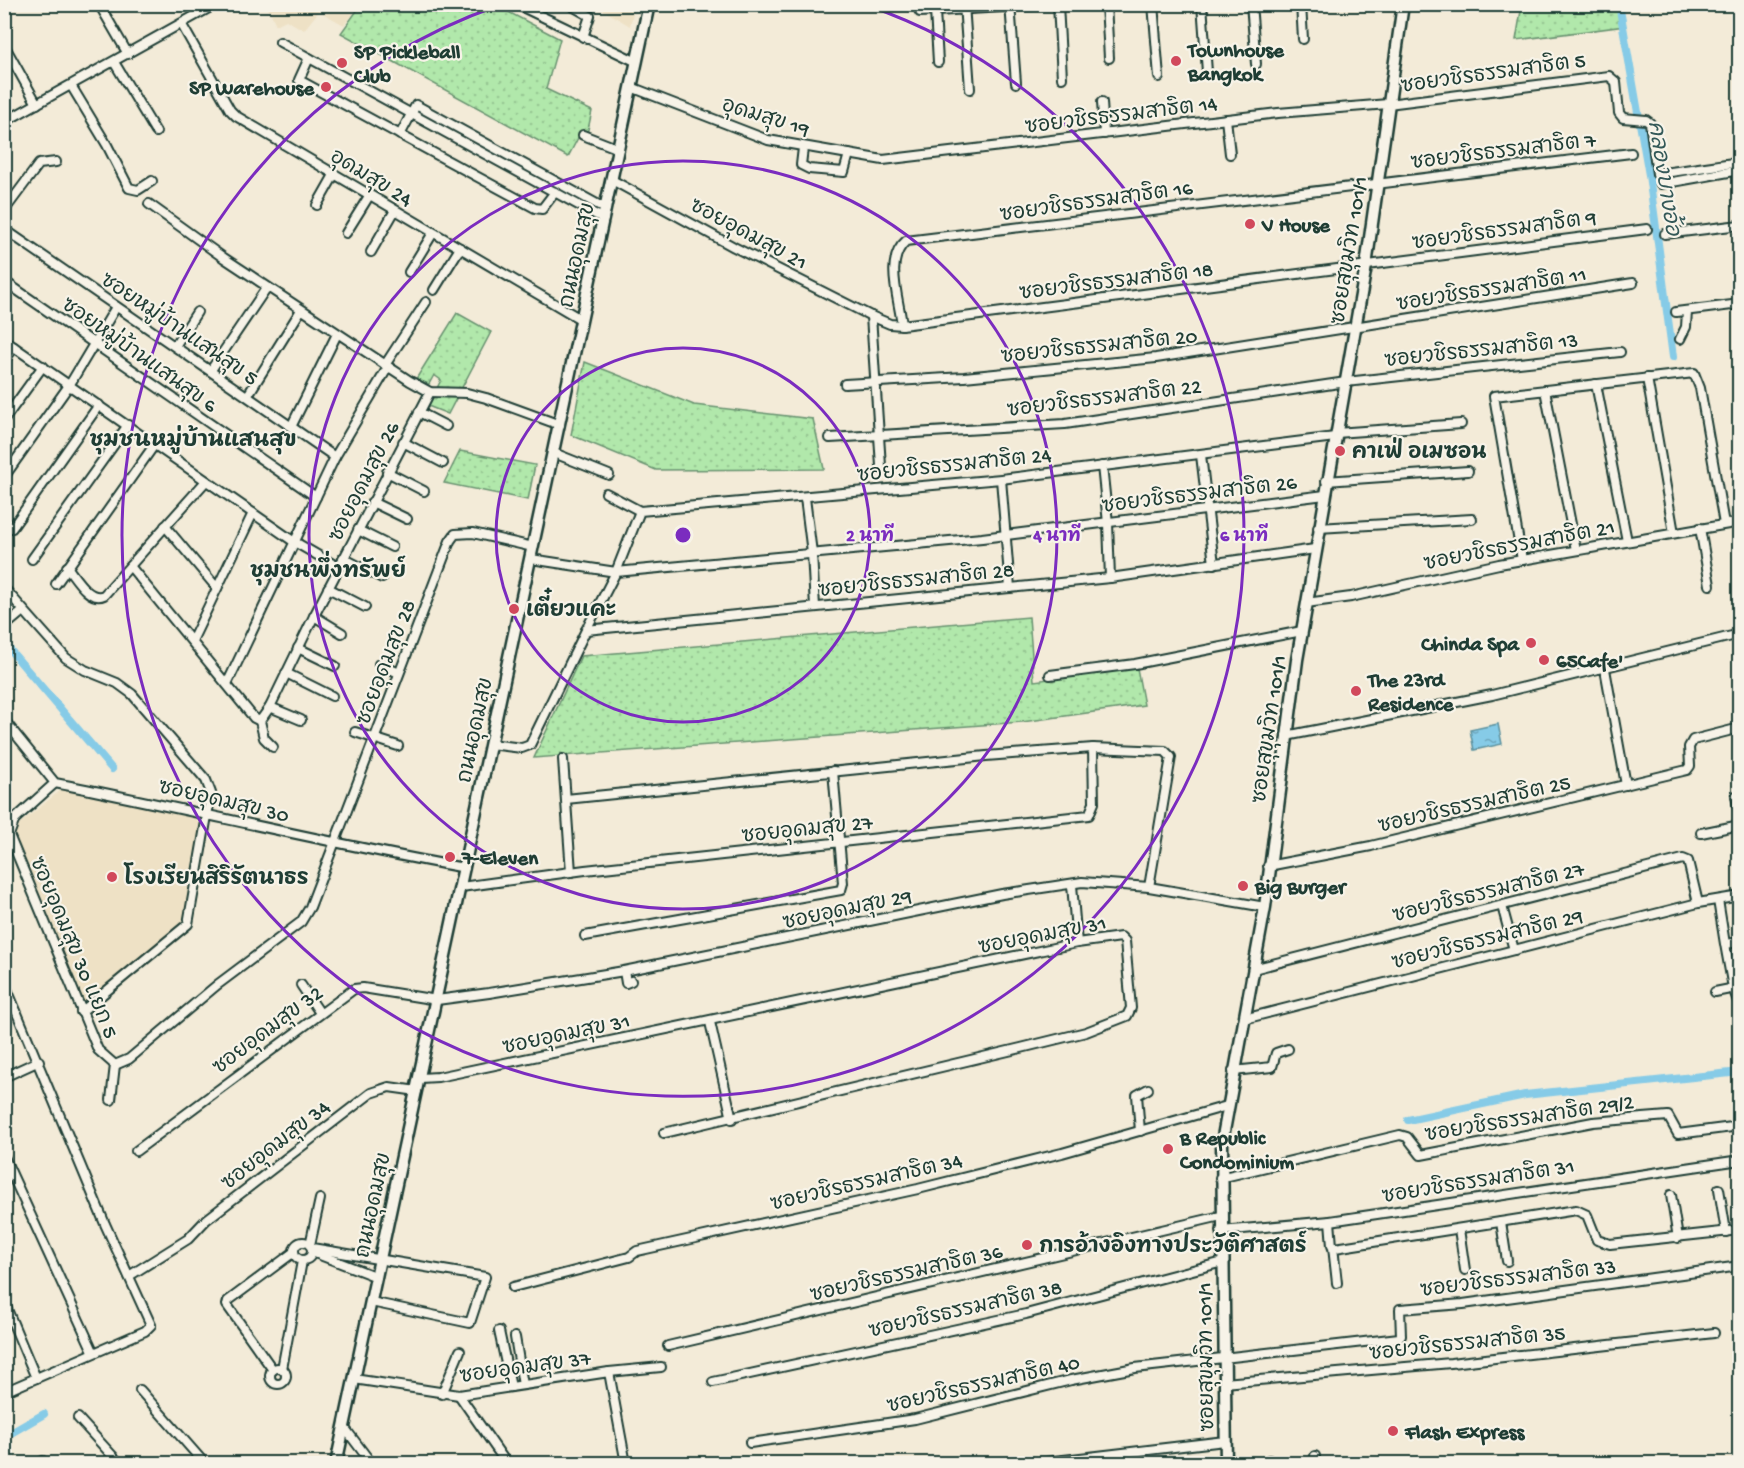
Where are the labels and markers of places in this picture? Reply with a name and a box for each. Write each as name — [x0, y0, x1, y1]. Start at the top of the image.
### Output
place label: Townhouse Bangkok — [1186, 40, 1285, 89]
place label: SP Pickleball Club — [353, 42, 461, 91]
marker: Townhouse Bangkok — [1169, 54, 1183, 68]
marker: SP Pickleball Club — [335, 56, 349, 70]
place label: SP Warehouse — [189, 78, 315, 103]
marker: SP Warehouse — [319, 80, 333, 94]
place label: V House — [1261, 215, 1331, 240]
marker: V House — [1243, 217, 1257, 231]
place label: คาเฟ่ อเมซอน — [1352, 436, 1487, 467]
marker: คาเฟ่ อเมซอน — [1333, 444, 1347, 458]
centre of rings — [673, 525, 693, 545]
place label: เตี๋ยวแคะ — [526, 587, 616, 625]
marker: เตี๋ยวแคะ — [507, 602, 521, 616]
place label: Chinda Spa — [1420, 634, 1520, 659]
marker: Chinda Spa — [1524, 636, 1538, 650]
place label: 65Cafe' — [1556, 651, 1623, 676]
marker: 65Cafe' — [1537, 653, 1551, 667]
place label: The 23rd Residence — [1366, 670, 1454, 719]
marker: The 23rd Residence — [1349, 684, 1363, 698]
place label: 7-Eleven — [461, 848, 539, 873]
marker: 7-Eleven — [443, 850, 457, 864]
place label: โรงเรียนสิริรัตนาธร — [123, 862, 309, 893]
marker: โรงเรียนสิริรัตนาธร — [105, 870, 119, 884]
place label: Big Burger — [1254, 877, 1348, 902]
marker: Big Burger — [1236, 879, 1250, 893]
place label: B Republic Condominium — [1179, 1128, 1294, 1177]
marker: B Republic Condominium — [1161, 1142, 1175, 1156]
place label: การอ้างอิงทางประวัติศาสตร์ — [1039, 1230, 1307, 1261]
marker: การอ้างอิงทางประวัติศาสตร์ — [1020, 1238, 1034, 1252]
place label: Flash Express — [1404, 1422, 1525, 1447]
marker: Flash Express — [1386, 1424, 1400, 1438]

